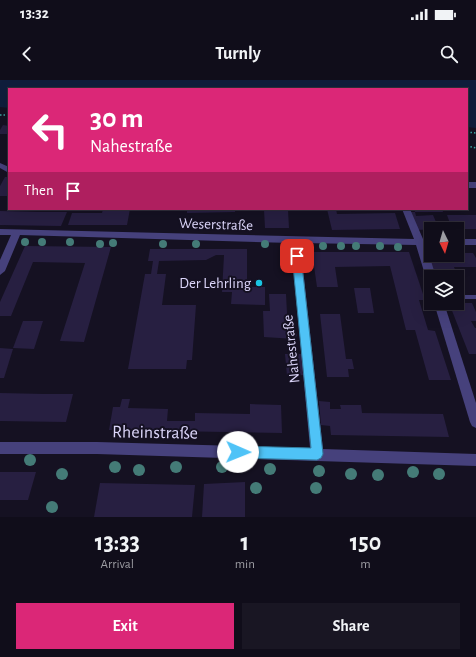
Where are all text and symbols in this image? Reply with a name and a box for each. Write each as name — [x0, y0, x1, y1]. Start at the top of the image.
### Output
text: 13:32 — [20, 6, 49, 21]
icon: back — [16, 43, 38, 65]
icon: search — [438, 43, 460, 65]
text: Turnly — [215, 45, 261, 63]
icon: left — [24, 104, 76, 156]
text: 30 m — [90, 105, 143, 133]
text: Nahestraße — [90, 138, 173, 156]
icon: arrive — [62, 180, 84, 202]
text: Then — [24, 183, 54, 198]
street label: Weserstraße — [179, 216, 253, 233]
north arrow — [424, 222, 464, 262]
map controls — [424, 222, 464, 310]
pin — [280, 239, 314, 273]
icon: arrive — [286, 245, 308, 267]
button: layers — [424, 270, 464, 310]
place label: Der Lehrling — [179, 276, 252, 291]
marker: Der Lehrling — [254, 278, 264, 288]
street label: Nahestraße — [280, 314, 303, 384]
street label: Rheinstraße — [112, 423, 198, 443]
position arrow — [217, 431, 259, 473]
text: 13:33 — [95, 531, 140, 555]
text: 1 — [240, 531, 249, 555]
text: 150 — [350, 531, 381, 555]
text: Arrival — [101, 558, 134, 571]
text: min — [235, 558, 255, 571]
text: m — [360, 558, 371, 571]
button: Exit — [16, 603, 234, 649]
button: Share — [242, 603, 460, 649]

